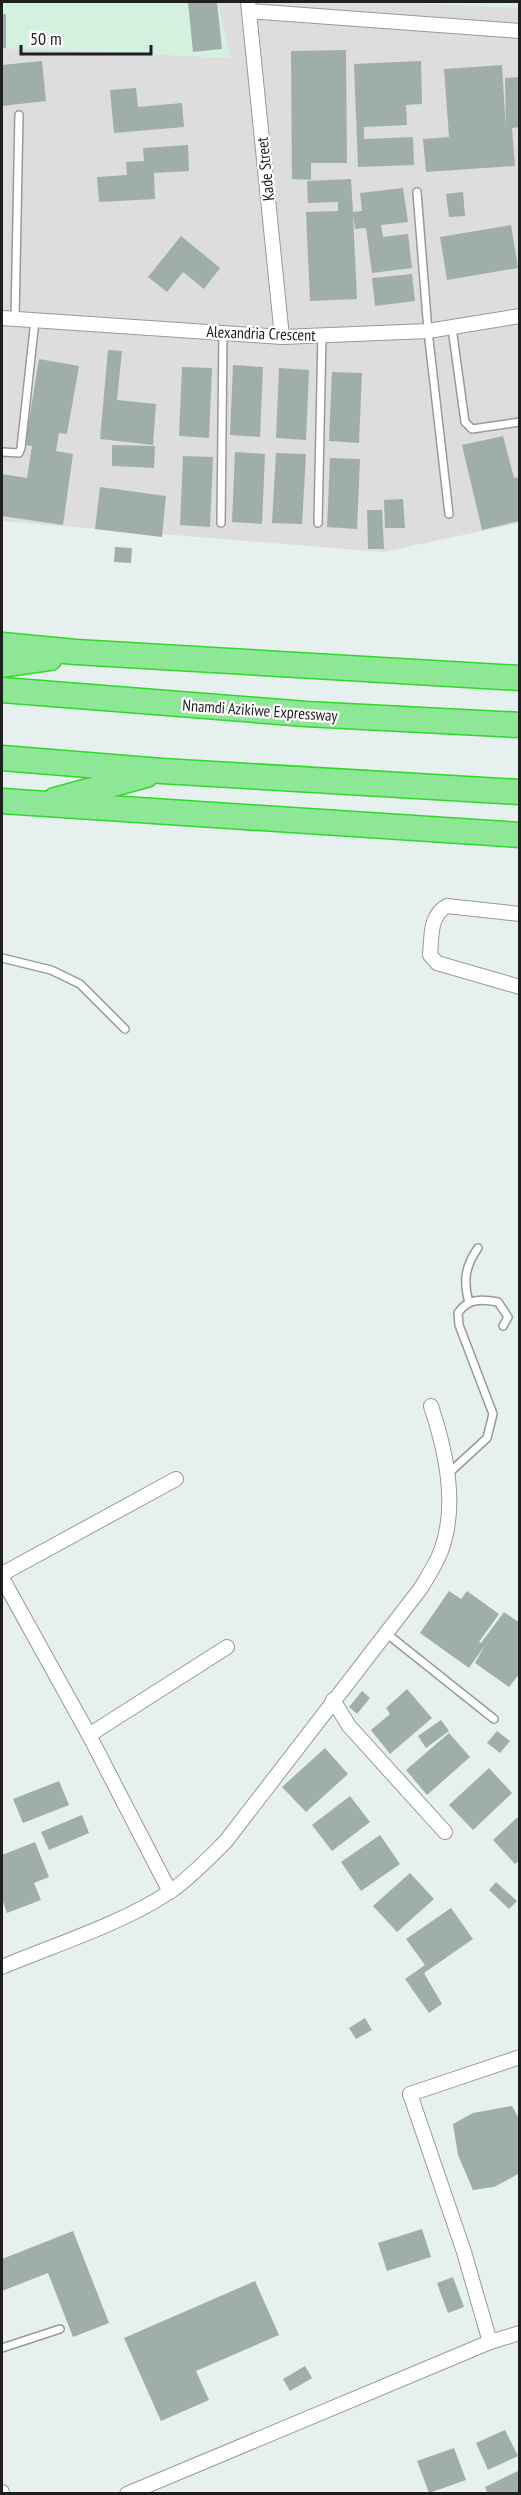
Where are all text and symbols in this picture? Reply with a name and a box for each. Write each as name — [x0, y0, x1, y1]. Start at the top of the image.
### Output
scale bar — [21, 18, 152, 56]
text: 50 m — [30, 27, 62, 50]
street label: Kade Street — [252, 136, 278, 202]
street label: Alexandria Crescent — [206, 321, 317, 345]
street label: Nnamdi Azikiwe Expressway — [182, 695, 338, 725]

